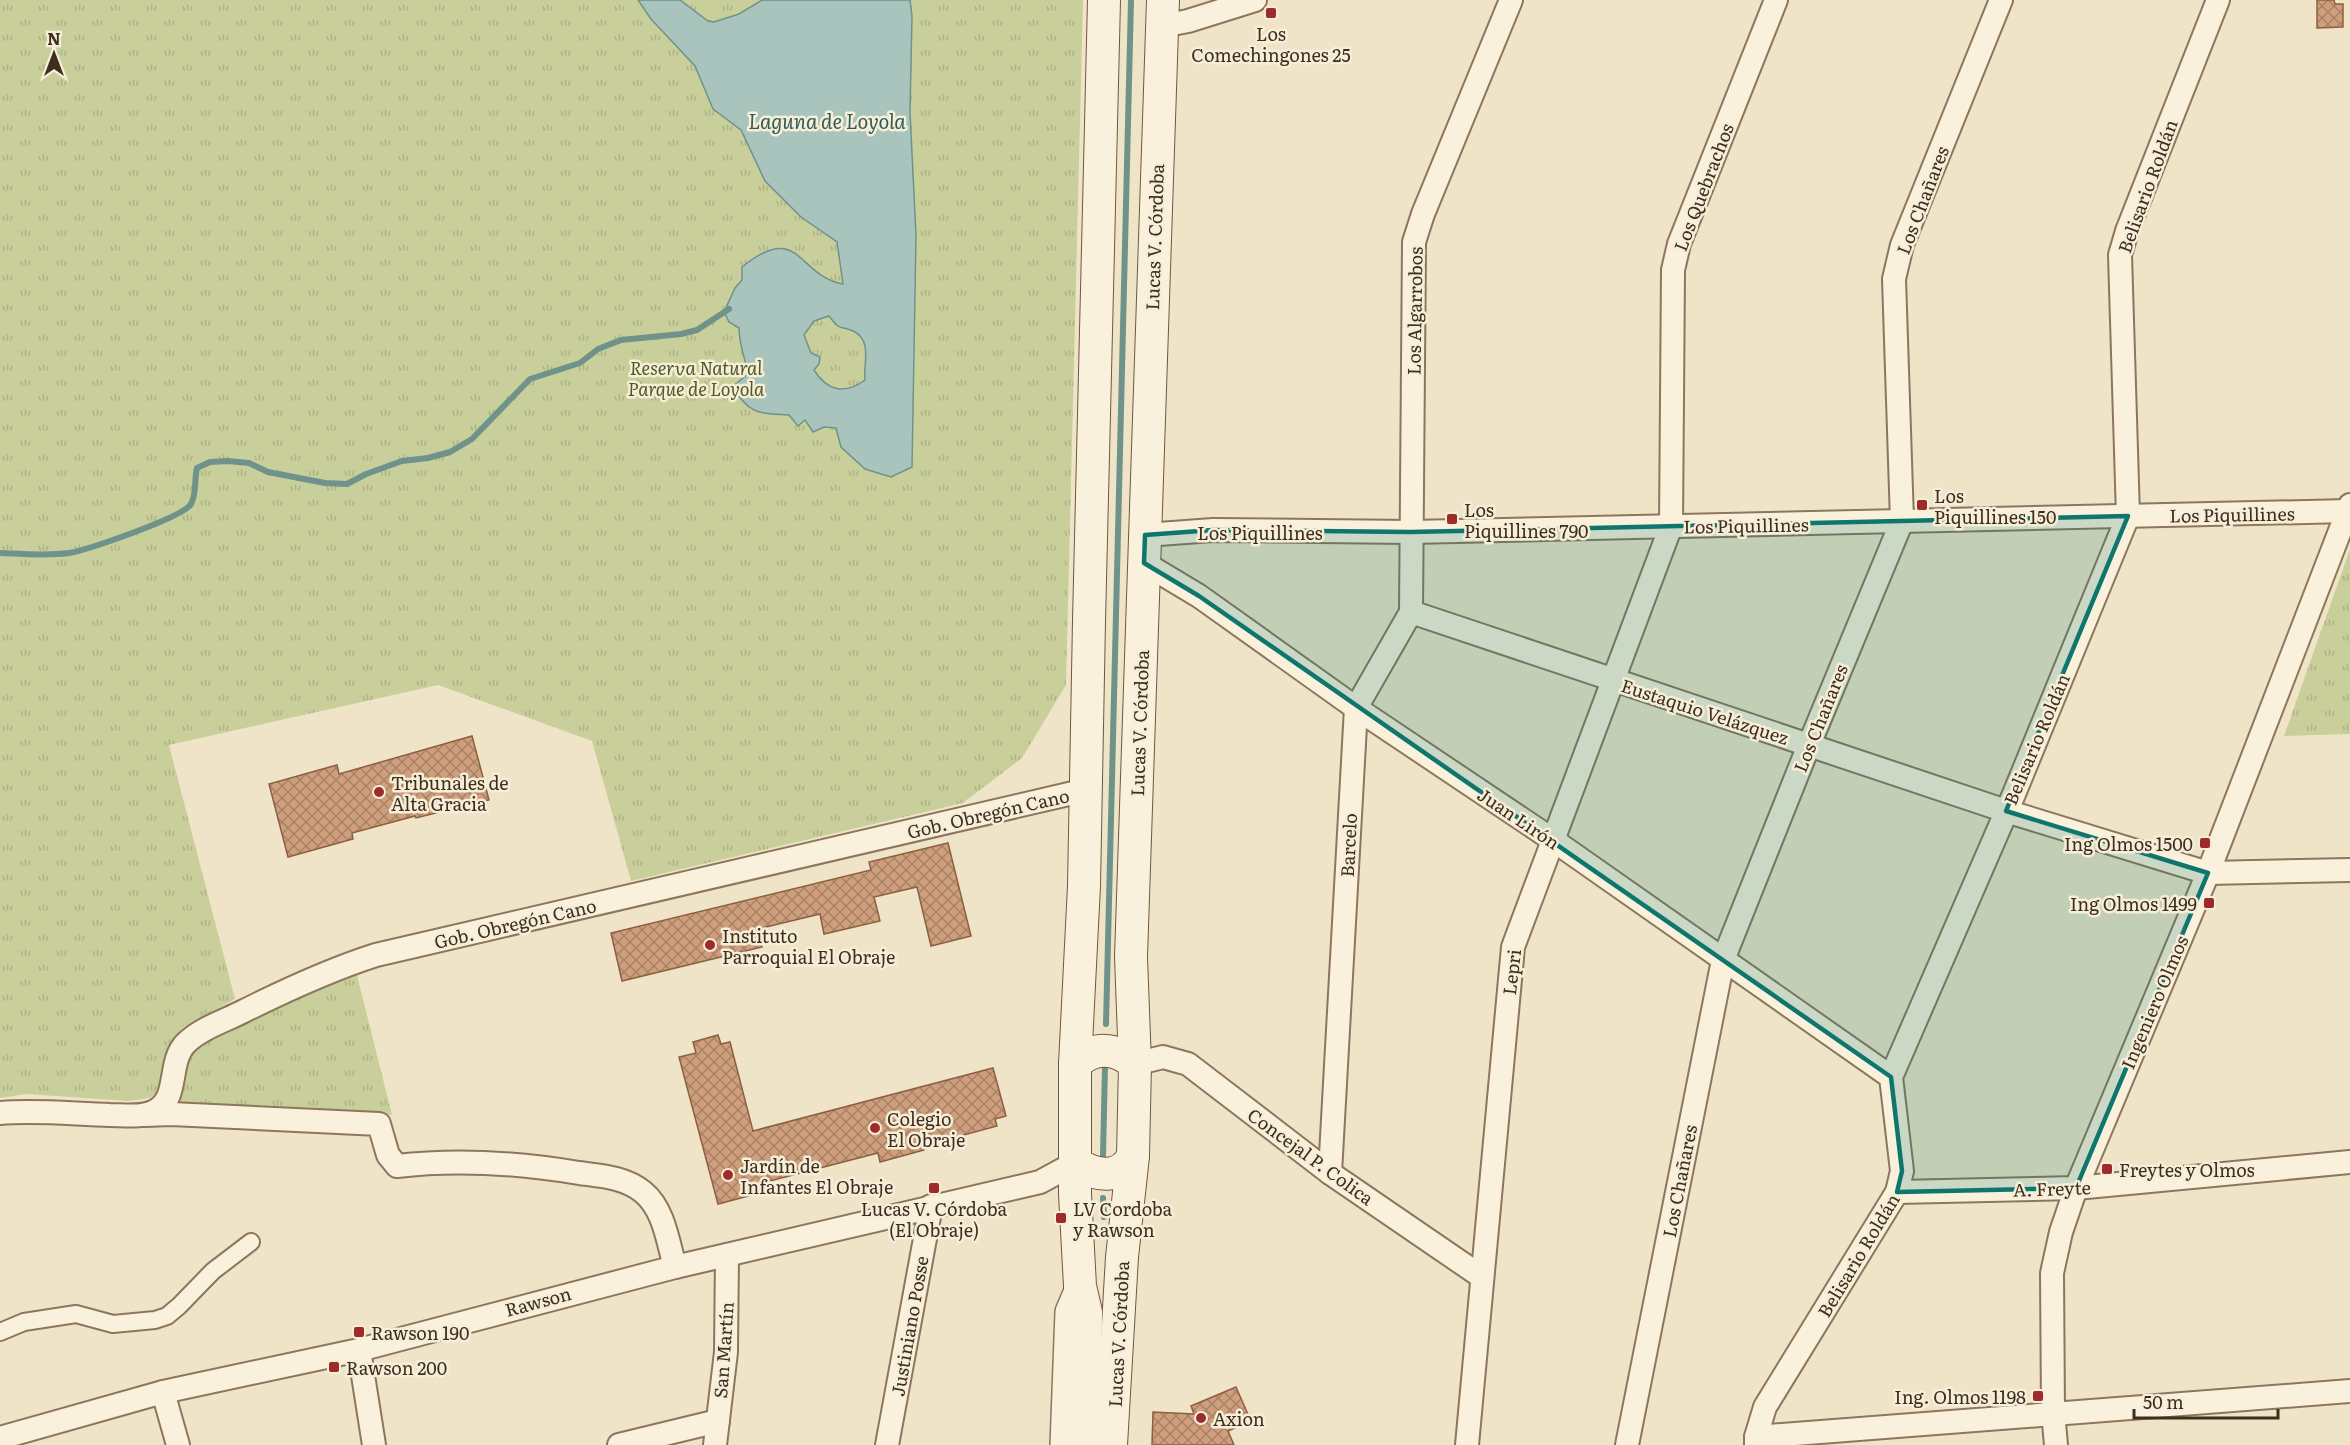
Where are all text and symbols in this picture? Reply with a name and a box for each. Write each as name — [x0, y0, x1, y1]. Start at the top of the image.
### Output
marker: Los Comechingones 25 — [1264, 6, 1278, 20]
place label: Los Comechingones 25 — [1191, 20, 1351, 68]
north arrow — [24, 24, 84, 84]
text: N — [47, 26, 61, 50]
water label: Laguna de Loyola — [748, 105, 906, 135]
street label: Belisario Roldán — [2110, 115, 2184, 257]
street label: Los Quebrachos — [1666, 119, 1740, 255]
street label: Los Chañares — [1889, 142, 1955, 258]
street label: Lucas V. Córdoba — [1138, 163, 1170, 311]
street label: Los Algarrobos — [1399, 247, 1429, 375]
park label: Reserva Natural Parque de Loyola — [628, 354, 765, 402]
place label: Los Piquillines 150 — [1934, 482, 2056, 530]
place label: Los Piquillines 790 — [1464, 496, 1588, 544]
marker: Los Piquillines 150 — [1915, 498, 1929, 512]
street label: Los Piquillines — [2169, 499, 2295, 529]
street label: Los Piquillines — [1683, 510, 1809, 540]
marker: Los Piquillines 790 — [1445, 512, 1459, 526]
street label: Los Piquillines — [1197, 519, 1323, 546]
street label: Lucas V. Córdoba — [1123, 649, 1155, 797]
street label: Los Chañares — [1786, 660, 1854, 776]
street label: Belisario Roldán — [1996, 669, 2076, 809]
street label: Eustaquio Velázquez — [1618, 671, 1792, 751]
place label: Tribunales de Alta Gracia — [391, 769, 509, 817]
street label: Gob. Obregón Cano — [904, 781, 1072, 845]
street label: Juan Lirón — [1472, 781, 1566, 856]
marker: Tribunales de Alta Gracia — [372, 785, 386, 799]
street label: Barcelo — [1333, 812, 1363, 878]
place label: Ing Olmos 1500 — [2064, 830, 2193, 857]
marker: Ing Olmos 1500 — [2198, 836, 2212, 850]
place label: Ing Olmos 1499 — [2070, 890, 2197, 917]
street label: Gob. Obregón Cano — [431, 891, 599, 955]
marker: Ing Olmos 1499 — [2202, 896, 2216, 910]
place label: Instituto Parroquial El Obraje — [722, 922, 895, 970]
street label: Ingeniero Olmos — [2114, 931, 2194, 1073]
marker: Instituto Parroquial El Obraje — [703, 938, 717, 952]
street label: Lepri — [1495, 947, 1527, 997]
street label: Concejal P. Colica — [1242, 1101, 1380, 1211]
place label: Colegio El Obraje — [887, 1105, 965, 1153]
marker: Colegio El Obraje — [868, 1121, 882, 1135]
street label: Los Chañares — [1655, 1122, 1703, 1240]
place label: Jardín de Infantes El Obraje — [740, 1152, 893, 1200]
place label: Freytes y Olmos — [2119, 1156, 2255, 1183]
marker: Freytes y Olmos — [2100, 1162, 2114, 1176]
marker: Jardín de Infantes El Obraje — [721, 1168, 735, 1182]
street label: A. Freyte — [2013, 1173, 2091, 1203]
marker: Lucas V. Córdoba (El Obraje) — [927, 1181, 941, 1195]
street label: Belisario Roldán — [1810, 1188, 1906, 1322]
place label: Lucas V. Córdoba (El Obraje) — [861, 1195, 1008, 1243]
place label: LV Cordoba y Rawson — [1073, 1195, 1173, 1243]
marker: LV Cordoba y Rawson — [1054, 1211, 1068, 1225]
street label: Justiniano Posse — [883, 1254, 935, 1398]
street label: Lucas V. Córdoba — [1101, 1260, 1135, 1408]
street label: Rawson — [502, 1279, 574, 1323]
street label: San Martín — [706, 1301, 740, 1399]
place label: Rawson 190 — [371, 1319, 469, 1346]
marker: Rawson 190 — [352, 1325, 366, 1339]
place label: Rawson 200 — [346, 1354, 447, 1381]
marker: Rawson 200 — [327, 1360, 341, 1374]
scale bar — [2134, 1382, 2278, 1420]
place label: Ing. Olmos 1198 — [1894, 1383, 2026, 1410]
text: 50 m — [2143, 1388, 2184, 1415]
marker: Ing. Olmos 1198 — [2031, 1389, 2045, 1403]
place label: Axion — [1213, 1405, 1265, 1432]
marker: Axion — [1194, 1411, 1208, 1425]

